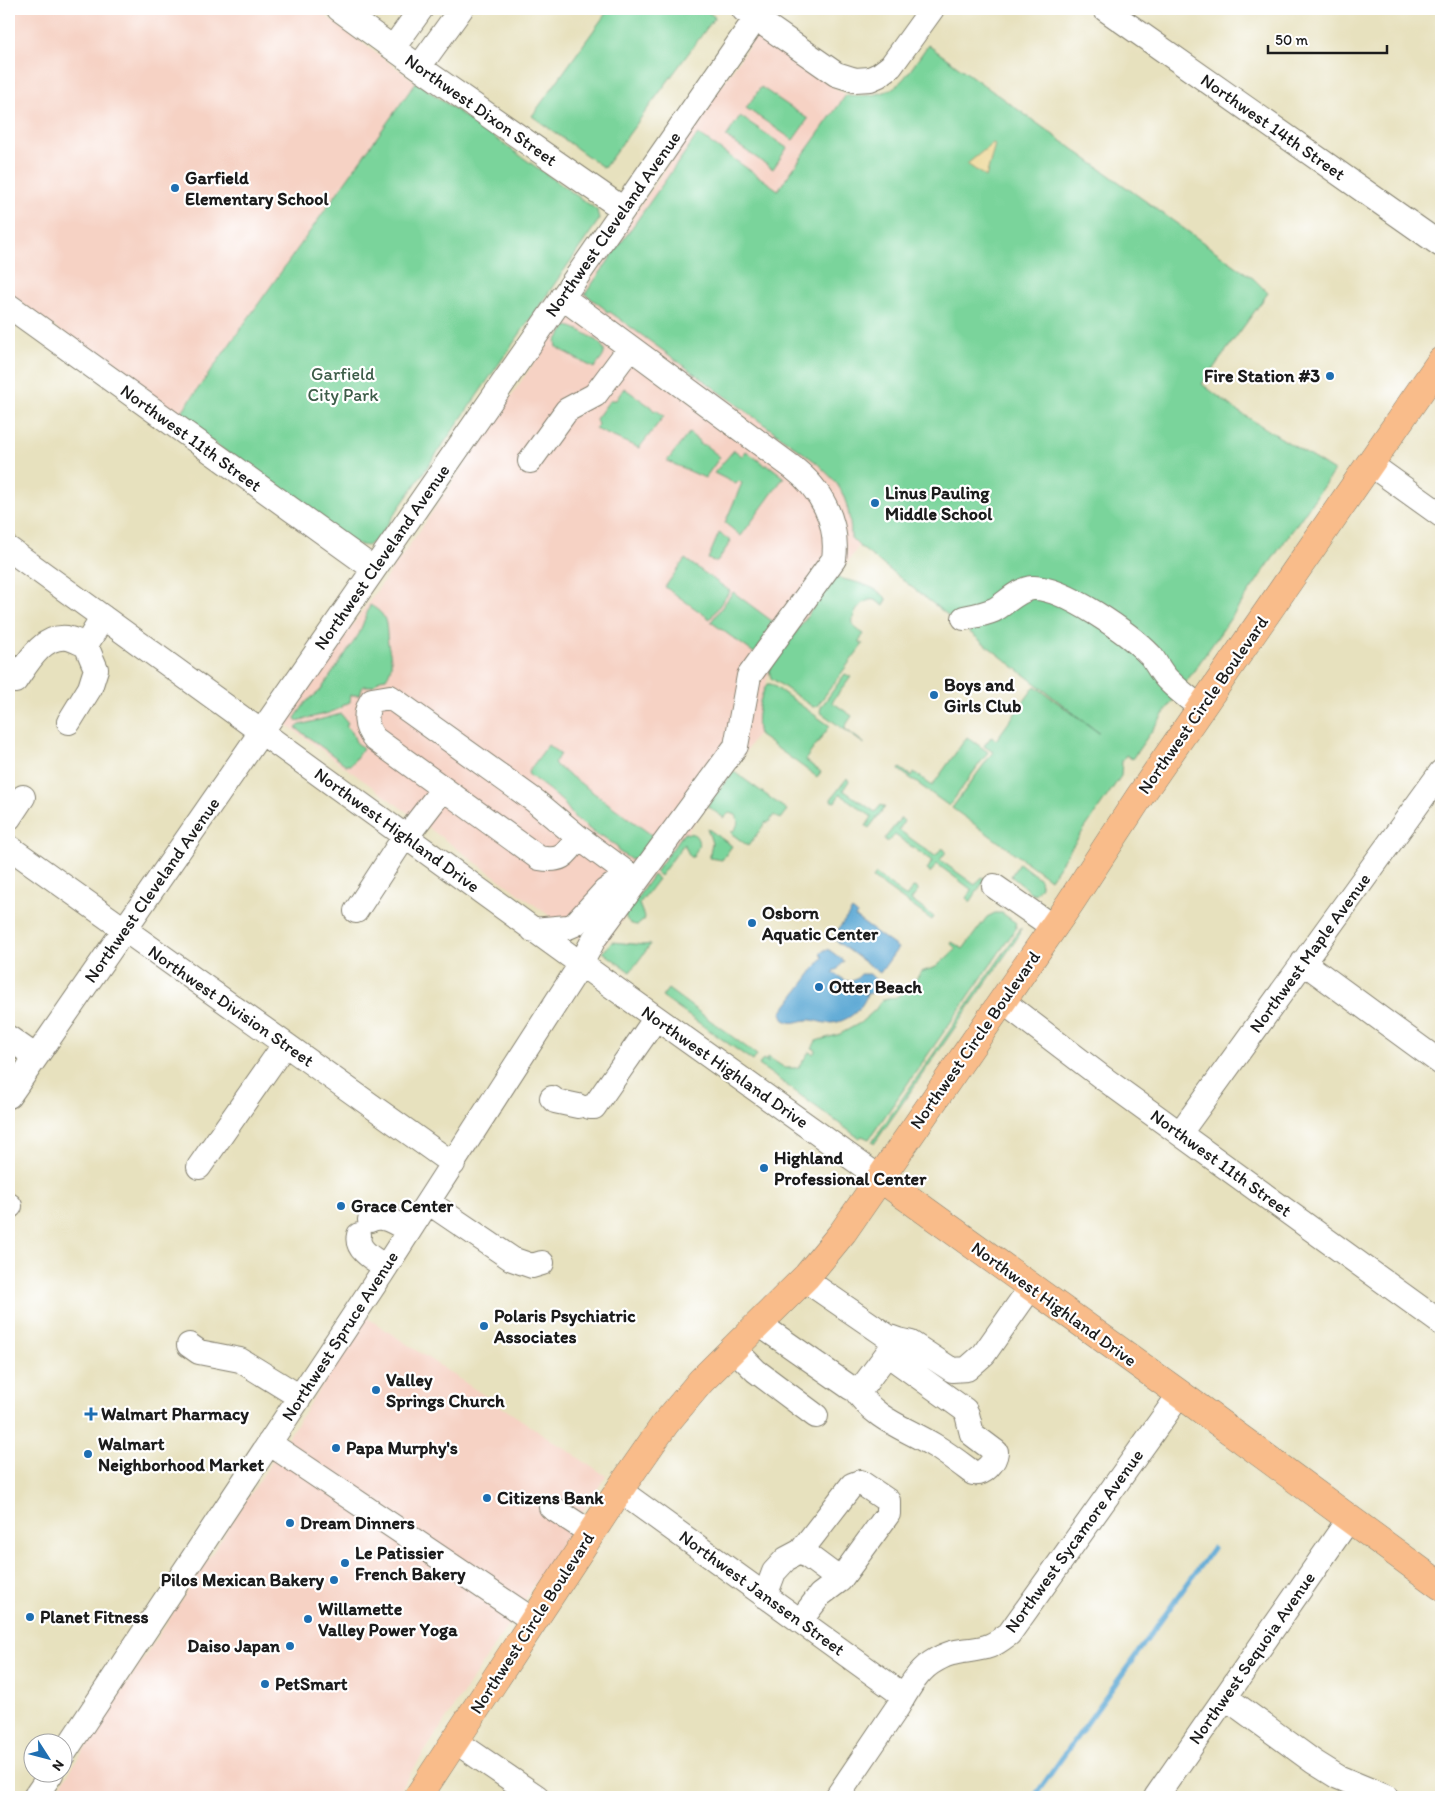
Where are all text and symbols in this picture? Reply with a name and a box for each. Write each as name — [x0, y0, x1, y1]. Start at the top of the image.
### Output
scale bar — [1268, 22, 1386, 54]
text: 50 m — [1275, 31, 1308, 49]
street label: Northwest Dixon Street — [401, 49, 562, 171]
street label: Northwest 14th Street — [1196, 69, 1350, 185]
street label: Northwest Cleveland Avenue — [540, 127, 686, 321]
place label: Garfield Elementary School — [185, 167, 329, 210]
marker: Garfield Elementary School — [169, 182, 181, 194]
park label: Garfield City Park — [307, 363, 379, 406]
place label: Fire Station #3 — [1204, 365, 1320, 387]
marker: Fire Station #3 — [1324, 370, 1336, 382]
street label: Northwest 11th Street — [116, 379, 266, 497]
street label: Northwest Cleveland Avenue — [309, 460, 455, 654]
place label: Linus Pauling Middle School — [885, 482, 993, 525]
marker: Linus Pauling Middle School — [869, 497, 881, 509]
street label: Northwest Circle Boulevard — [1133, 612, 1273, 798]
place label: Boys and Girls Club — [944, 674, 1021, 717]
marker: Boys and Girls Club — [928, 689, 940, 701]
street label: Northwest Highland Drive — [310, 763, 484, 897]
street label: Northwest Cleveland Avenue — [79, 793, 225, 987]
street label: Northwest Maple Avenue — [1245, 869, 1375, 1037]
place label: Osborn Aquatic Center — [761, 902, 879, 945]
marker: Osborn Aquatic Center — [746, 917, 758, 929]
street label: Northwest Division Street — [144, 940, 318, 1072]
street label: Northwest Circle Boulevard — [905, 947, 1045, 1133]
place label: Otter Beach — [829, 976, 922, 998]
marker: Otter Beach — [813, 981, 825, 993]
street label: Northwest Highland Drive — [637, 1001, 813, 1133]
street label: Northwest 11th Street — [1146, 1104, 1296, 1222]
place label: Highland Professional Center — [774, 1147, 927, 1190]
marker: Highland Professional Center — [758, 1162, 770, 1174]
place label: Grace Center — [351, 1195, 455, 1217]
marker: Grace Center — [335, 1200, 347, 1212]
street label: Northwest Highland Drive — [967, 1237, 1141, 1371]
street label: Northwest Spruce Avenue — [277, 1247, 403, 1425]
place label: Polaris Psychiatric Associates — [493, 1305, 636, 1348]
marker: Polaris Psychiatric Associates — [478, 1320, 490, 1332]
place label: Valley Springs Church — [386, 1369, 505, 1412]
marker: Valley Springs Church — [370, 1384, 382, 1396]
place label: Walmart Pharmacy — [101, 1403, 249, 1425]
marker: Walmart Pharmacy — [85, 1408, 97, 1420]
place label: Walmart Neighborhood Market — [98, 1433, 264, 1476]
place label: Papa Murphy's — [346, 1437, 458, 1459]
marker: Papa Murphy's — [330, 1442, 342, 1454]
street label: Northwest Sycamore Avenue — [1000, 1445, 1148, 1637]
marker: Walmart Neighborhood Market — [82, 1448, 94, 1460]
place label: Citizens Bank — [497, 1487, 604, 1509]
marker: Citizens Bank — [481, 1492, 493, 1504]
place label: Dream Dinners — [300, 1512, 415, 1534]
marker: Dream Dinners — [284, 1517, 296, 1529]
street label: Northwest Janssen Street — [675, 1525, 849, 1661]
street label: Northwest Circle Boulevard — [465, 1528, 599, 1718]
place label: Le Patissier French Bakery — [355, 1542, 466, 1585]
marker: Le Patissier French Bakery — [339, 1557, 351, 1569]
street label: Northwest Sequoia Avenue — [1184, 1567, 1320, 1749]
place label: Pilos Mexican Bakery — [161, 1569, 325, 1591]
marker: Pilos Mexican Bakery — [328, 1574, 340, 1586]
place label: Willamette Valley Power Yoga — [318, 1598, 458, 1641]
place label: Planet Fitness — [40, 1606, 149, 1628]
marker: Planet Fitness — [24, 1611, 36, 1623]
marker: Willamette Valley Power Yoga — [302, 1613, 314, 1625]
place label: Daiso Japan — [187, 1635, 281, 1657]
marker: Daiso Japan — [284, 1640, 296, 1652]
place label: PetSmart — [275, 1673, 348, 1695]
marker: PetSmart — [259, 1678, 271, 1690]
north arrow — [22, 1734, 72, 1784]
text: N — [48, 1757, 68, 1774]

